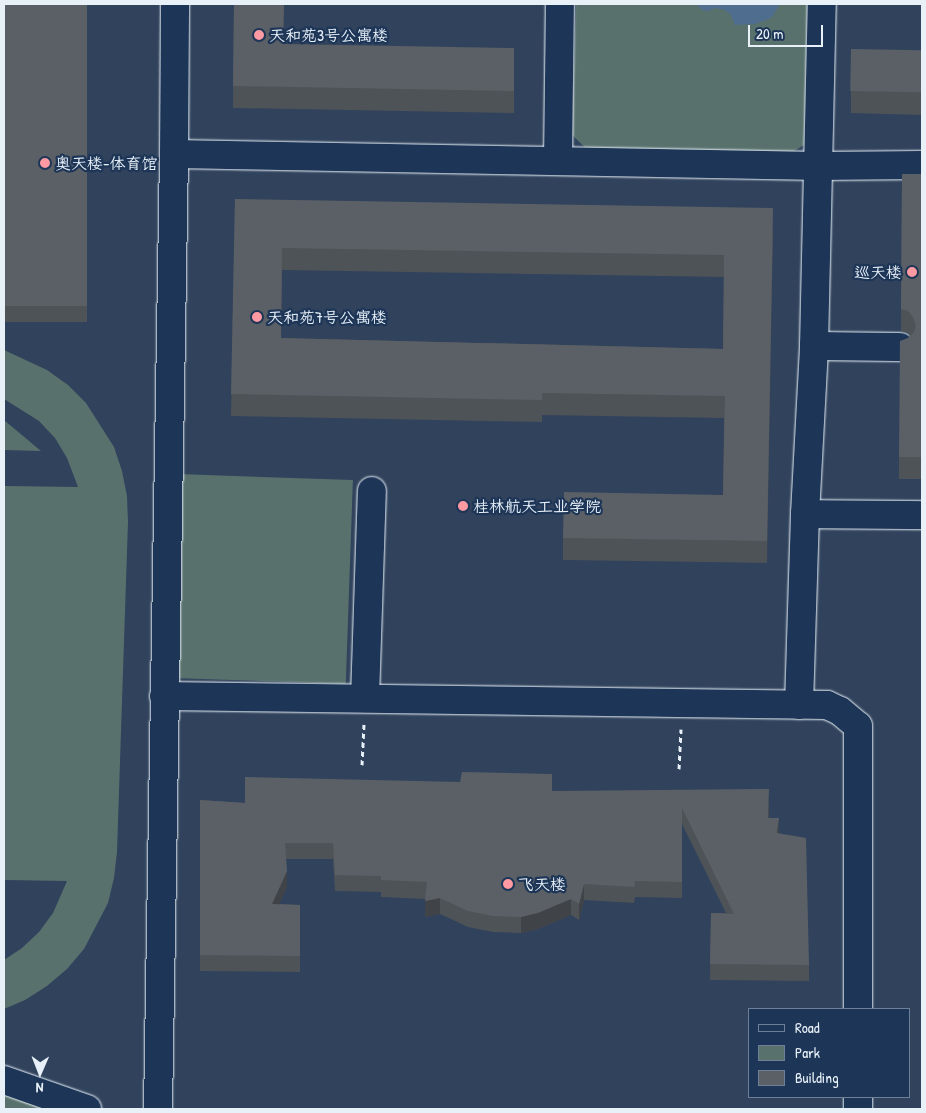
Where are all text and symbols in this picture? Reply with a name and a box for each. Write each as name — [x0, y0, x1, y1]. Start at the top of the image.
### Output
scale bar — [751, 15, 826, 47]
text: 20 m — [756, 23, 783, 44]
place label: 天和苑3号公寓楼 — [269, 25, 388, 45]
marker: 天和苑3号公寓楼 — [253, 29, 265, 41]
place label: 奥天楼-体育馆 — [55, 153, 157, 173]
marker: 奥天楼-体育馆 — [39, 157, 51, 169]
place label: 巡天楼 — [854, 262, 902, 282]
marker: 巡天楼 — [906, 266, 918, 278]
place label: 天和苑7号公寓楼 — [267, 307, 387, 327]
marker: 天和苑7号公寓楼 — [251, 311, 263, 323]
place label: 桂林航天工业学院 — [473, 496, 601, 516]
marker: 桂林航天工业学院 — [457, 500, 469, 512]
place label: 飞天楼 — [518, 874, 566, 894]
marker: 飞天楼 — [502, 878, 514, 890]
legend — [748, 1008, 911, 1098]
text: Road — [795, 1017, 820, 1038]
text: Park — [795, 1042, 820, 1063]
north arrow — [15, 1048, 65, 1098]
text: Building — [795, 1067, 839, 1088]
text: N — [36, 1079, 44, 1098]

